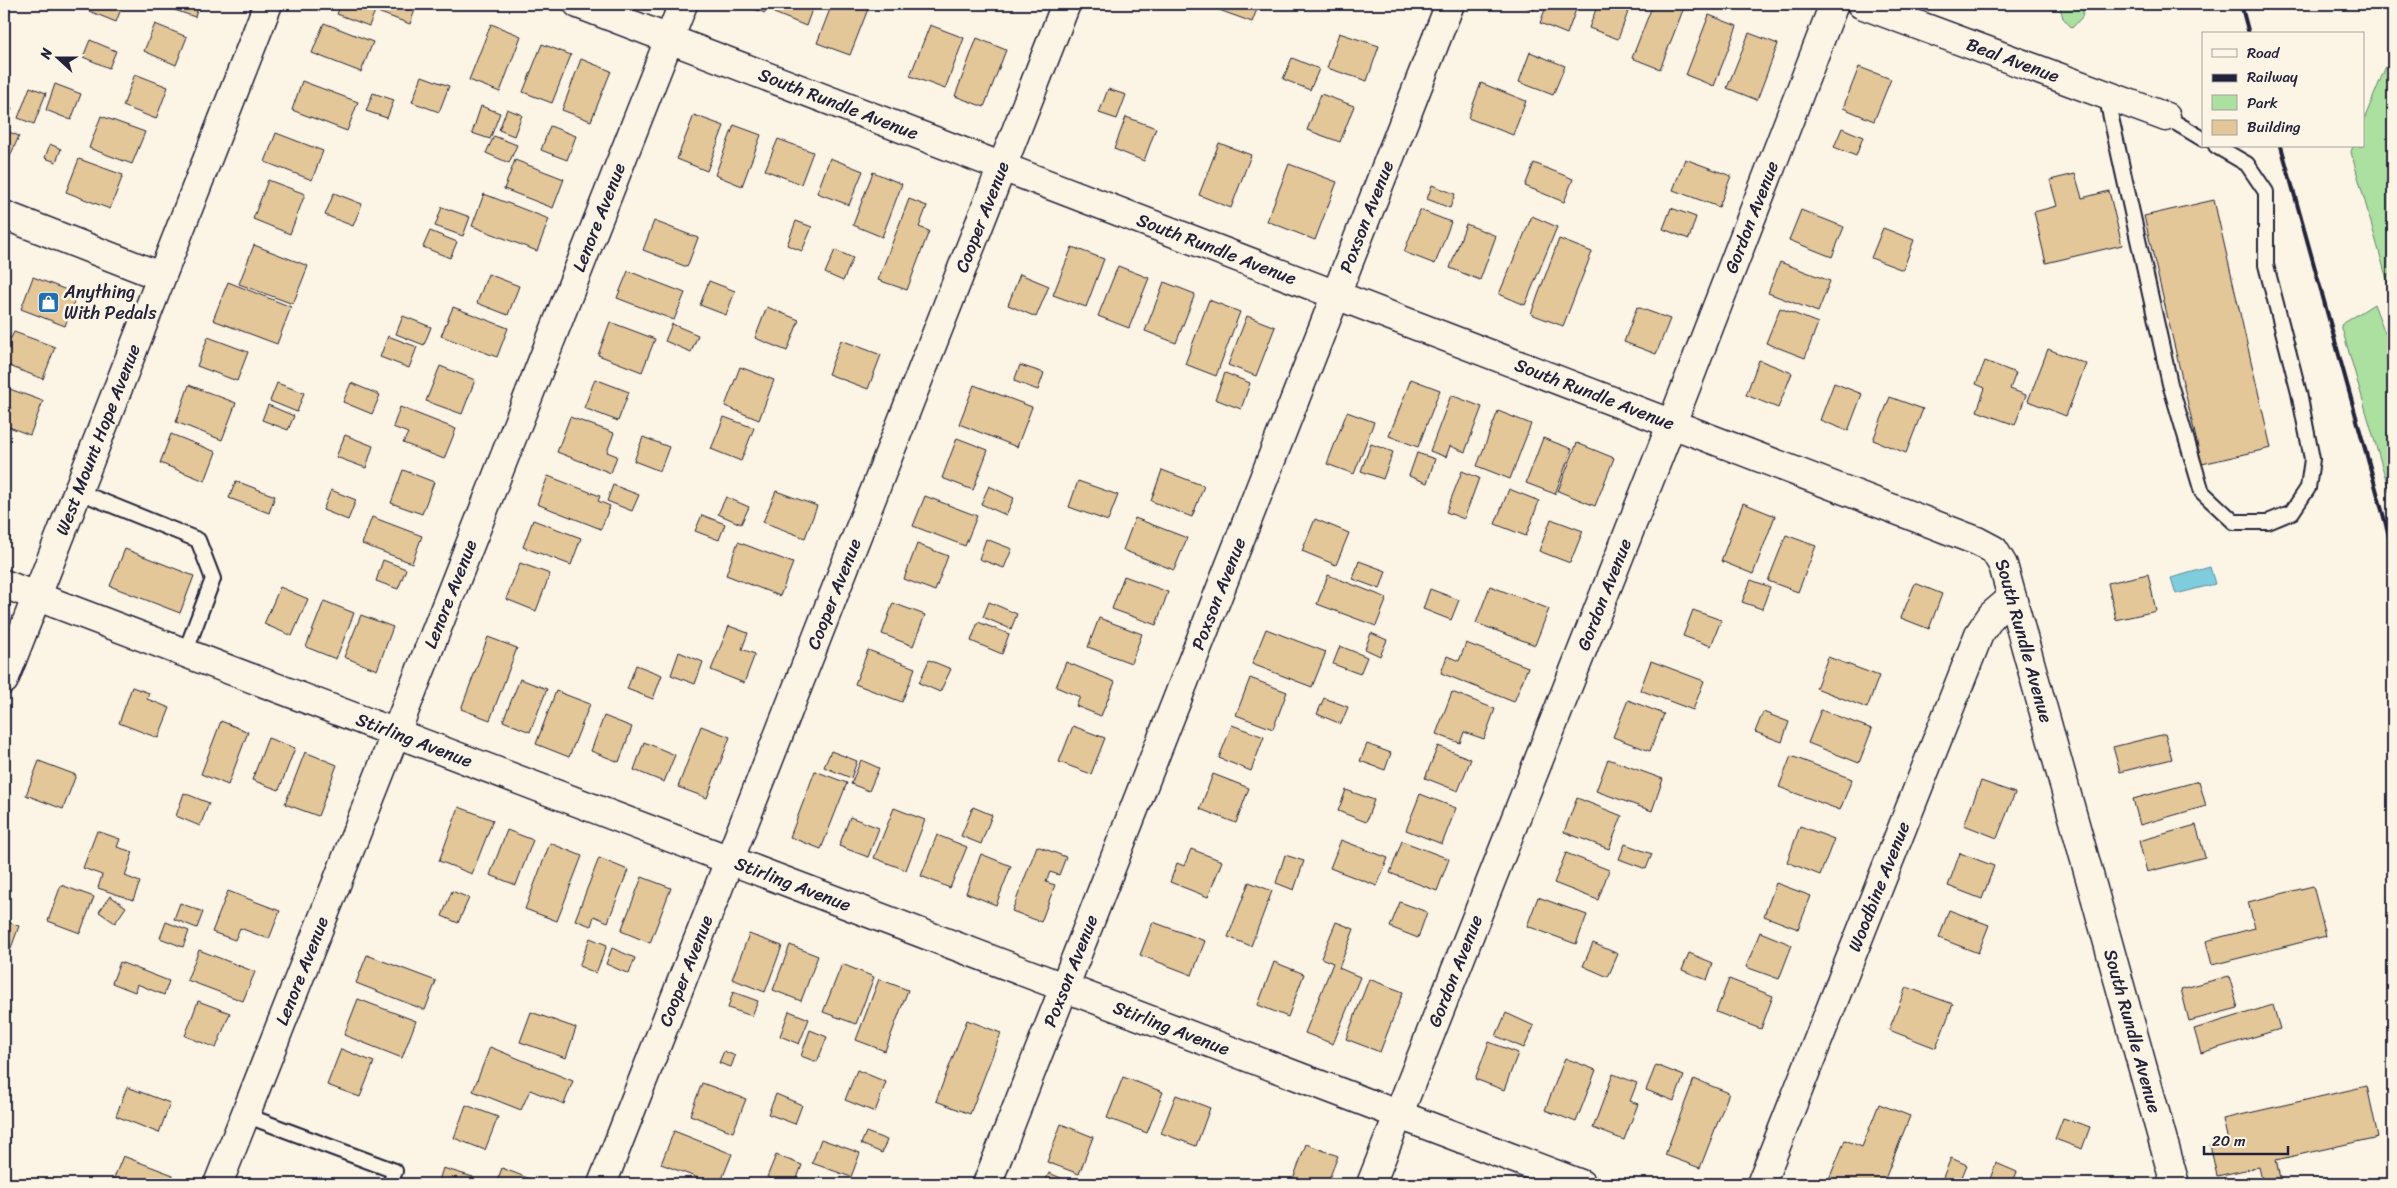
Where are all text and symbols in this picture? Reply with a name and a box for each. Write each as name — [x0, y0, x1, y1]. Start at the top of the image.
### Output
street label: Beal Avenue — [1962, 28, 2064, 92]
north arrow — [32, 32, 82, 82]
legend — [2202, 32, 2364, 148]
text: Road — [2247, 40, 2280, 66]
text: N — [33, 44, 60, 63]
street label: South Rundle Avenue — [754, 59, 923, 149]
text: Railway — [2247, 64, 2298, 90]
text: Park — [2247, 90, 2278, 116]
text: Building — [2247, 114, 2301, 140]
street label: Cooper Avenue — [946, 156, 1019, 278]
street label: Poxson Avenue — [1330, 156, 1403, 278]
street label: Gordon Avenue — [1715, 156, 1788, 278]
street label: Lenore Avenue — [563, 158, 635, 277]
street label: South Rundle Avenue — [1132, 204, 1301, 294]
place label: Anything With Pedals — [63, 276, 157, 329]
shop icon: Anything With Pedals — [36, 290, 60, 314]
street label: West Mount Hope Avenue — [46, 339, 150, 540]
street label: South Rundle Avenue — [1510, 349, 1679, 439]
street label: Cooper Avenue — [798, 533, 870, 654]
street label: Poxson Avenue — [1182, 533, 1255, 655]
street label: Gordon Avenue — [1568, 534, 1641, 655]
street label: Lenore Avenue — [415, 535, 486, 653]
street label: South Rundle Avenue — [1986, 552, 2062, 727]
street label: Stirling Avenue — [351, 703, 477, 777]
street label: Woodbine Avenue — [1839, 816, 1919, 957]
street label: Stirling Avenue — [730, 847, 856, 921]
street label: Cooper Avenue — [649, 910, 722, 1031]
street label: Poxson Avenue — [1034, 910, 1107, 1032]
street label: Gordon Avenue — [1419, 910, 1492, 1032]
street label: Lenore Avenue — [266, 911, 338, 1030]
street label: South Rundle Avenue — [2094, 945, 2171, 1117]
street label: Stirling Avenue — [1108, 991, 1234, 1065]
scale bar — [2204, 1123, 2288, 1155]
text: 20 m — [2212, 1128, 2246, 1154]

